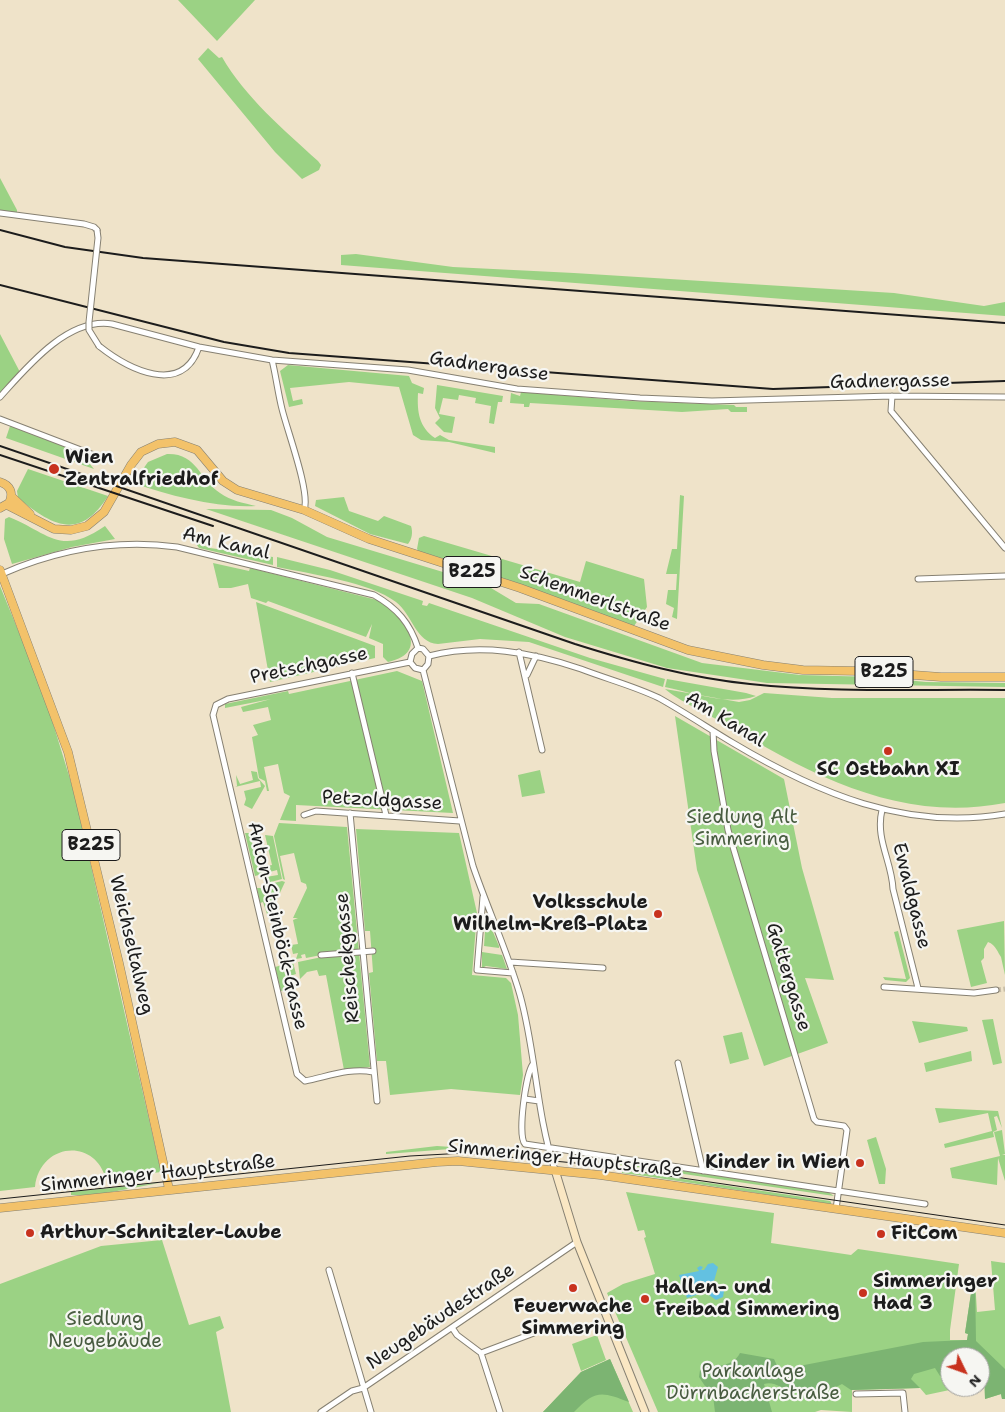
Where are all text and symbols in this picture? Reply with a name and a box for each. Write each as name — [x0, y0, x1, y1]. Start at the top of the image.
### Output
street label: Gadnergasse — [428, 347, 550, 387]
street label: Gadnergasse — [830, 370, 950, 394]
place label: Wien Zentralfriedhof — [65, 447, 218, 491]
marker: Wien Zentralfriedhof — [47, 462, 61, 476]
street label: Am Kanal — [180, 523, 272, 565]
road number: B225 — [443, 556, 501, 588]
street label: Schemmerlstraße — [517, 561, 673, 637]
street label: Pretschgasse — [248, 642, 370, 690]
road number: B225 — [855, 656, 913, 688]
street label: Am Kanal — [681, 687, 769, 753]
marker: SC Ostbahn XI — [882, 745, 894, 757]
place label: SC Ostbahn XI — [816, 759, 960, 781]
street label: Petzoldgasse — [321, 786, 443, 816]
park label: Siedlung Alt Simmering — [686, 807, 798, 851]
street label: Anton-Steinböck-Gasse — [242, 820, 312, 1032]
road number: B225 — [62, 830, 120, 860]
street label: Ewaldgasse — [887, 841, 935, 951]
street label: Weichseltalweg — [104, 873, 158, 1017]
street label: Reischekgasse — [331, 892, 365, 1024]
place label: Volksschule Wilhelm-Kreß-Platz — [453, 892, 648, 936]
marker: Volksschule Wilhelm-Kreß-Platz — [652, 908, 664, 920]
street label: Gattergasse — [761, 920, 815, 1034]
street label: Simmeringer Hauptstraße — [447, 1135, 683, 1183]
street label: Simmeringer Hauptstraße — [40, 1150, 276, 1198]
place label: Kinder in Wien — [705, 1152, 850, 1174]
marker: Kinder in Wien — [854, 1157, 866, 1169]
place label: Arthur-Schnitzler-Laube — [40, 1222, 282, 1244]
place label: FitCom — [891, 1223, 958, 1245]
marker: Arthur-Schnitzler-Laube — [24, 1227, 36, 1239]
marker: FitCom — [875, 1228, 887, 1240]
street label: Neugebäudestraße — [363, 1259, 519, 1375]
place label: Simmeringer Had 3 — [873, 1271, 997, 1315]
place label: Hallen- und Freibad Simmering — [655, 1277, 839, 1321]
marker: Feuerwache Simmering — [567, 1282, 579, 1294]
marker: Simmeringer Had 3 — [857, 1287, 869, 1299]
marker: Hallen- und Freibad Simmering — [639, 1293, 651, 1305]
place label: Feuerwache Simmering — [514, 1296, 632, 1340]
park label: Siedlung Neugebäude — [48, 1309, 162, 1353]
north arrow — [940, 1347, 990, 1397]
park label: Parkanlage Dürrnbacherstraße — [666, 1361, 840, 1405]
text: N — [965, 1371, 986, 1392]

